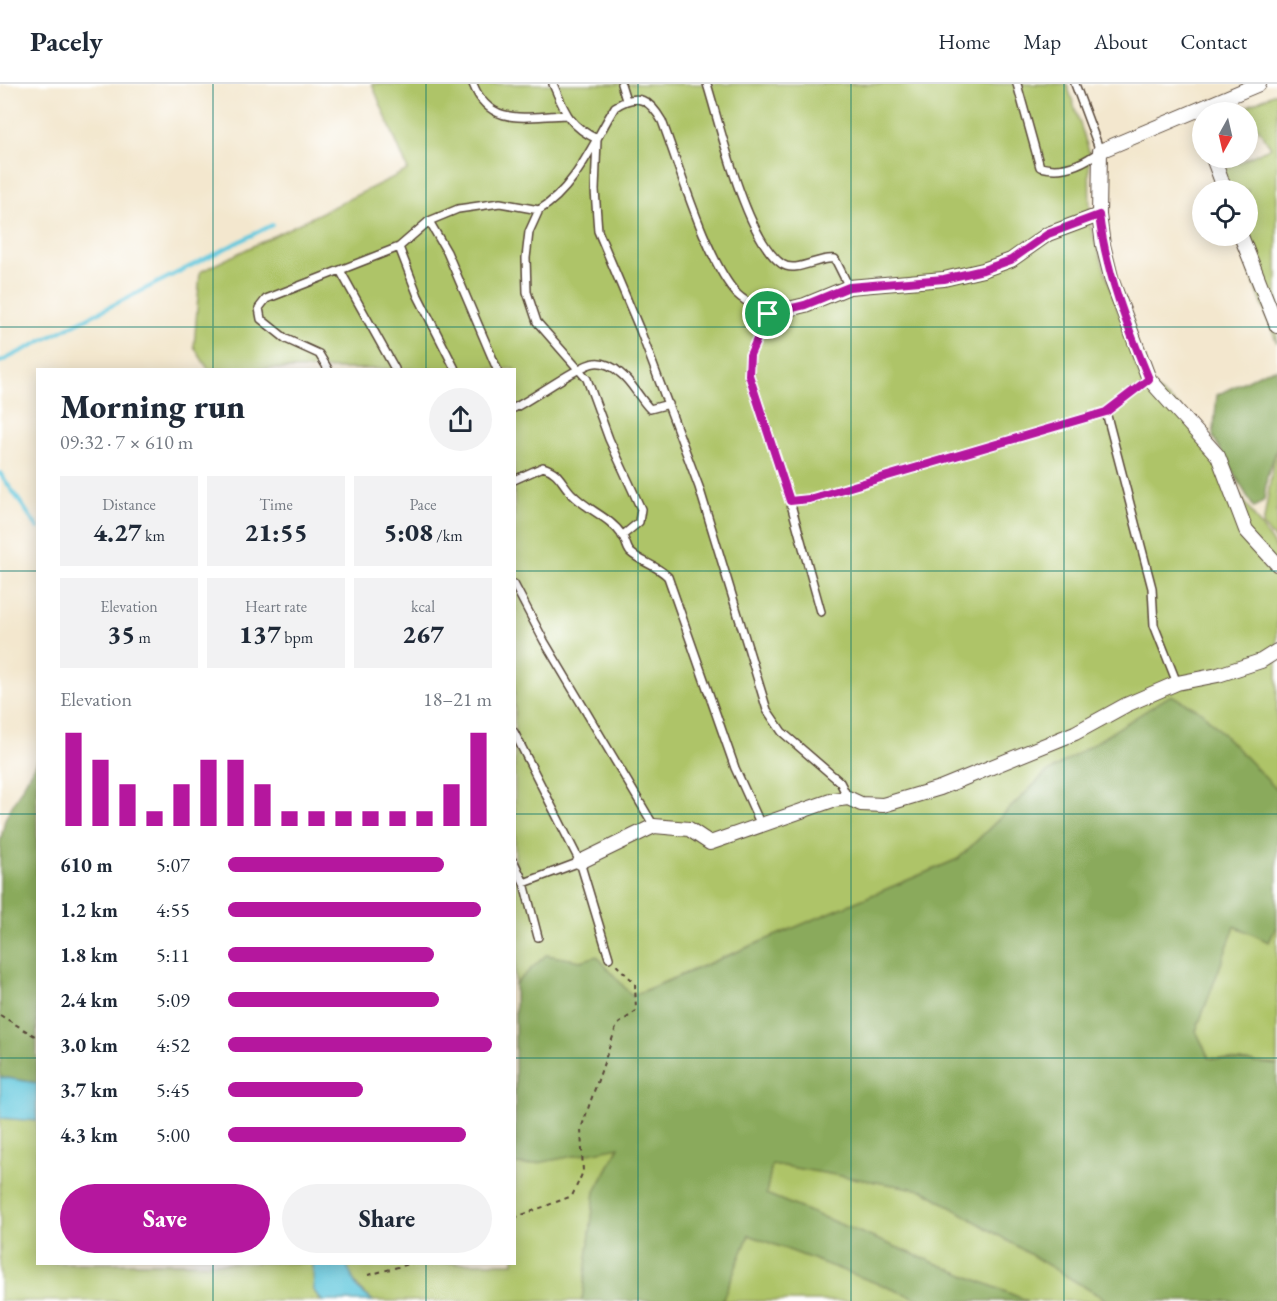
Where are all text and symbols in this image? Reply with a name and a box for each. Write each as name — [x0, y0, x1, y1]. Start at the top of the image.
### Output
text: Pacely — [30, 23, 103, 59]
text: Home — [938, 28, 990, 55]
text: Map — [1023, 28, 1061, 55]
text: About — [1094, 28, 1147, 55]
text: Contact — [1180, 28, 1247, 55]
north arrow — [1192, 102, 1258, 168]
map controls — [1192, 102, 1258, 246]
button: locate — [1192, 180, 1258, 246]
pin — [742, 288, 793, 339]
icon: arrive — [751, 297, 784, 330]
text: Morning run — [60, 385, 245, 428]
button: share — [429, 388, 492, 451]
text: 09:32 · 7 × 610 m — [60, 429, 193, 455]
text: Distance — [102, 494, 156, 515]
text: Time — [259, 494, 293, 515]
text: Pace — [410, 494, 436, 515]
text: 4.27 — [93, 515, 142, 549]
text: 21:55 — [244, 515, 308, 549]
text: 5:08 — [383, 515, 433, 549]
text: km — [142, 525, 165, 546]
text: /km — [433, 525, 463, 546]
text: Elevation — [100, 596, 158, 617]
text: Heart rate — [245, 596, 307, 617]
text: kcal — [411, 596, 435, 617]
text: 35 — [107, 617, 135, 651]
text: 137 — [239, 617, 281, 651]
text: 267 — [402, 617, 444, 651]
text: m — [135, 627, 151, 648]
text: bpm — [281, 627, 313, 648]
text: Elevation — [60, 686, 132, 712]
text: 18–21 m — [423, 686, 492, 712]
text: 610 m — [60, 852, 113, 878]
text: 5:07 — [156, 852, 190, 878]
text: 1.2 km — [60, 897, 118, 923]
text: 4:55 — [156, 897, 190, 923]
text: 1.8 km — [60, 942, 118, 968]
text: 5:11 — [156, 942, 190, 968]
text: 2.4 km — [60, 987, 118, 1013]
text: 5:09 — [156, 987, 190, 1013]
text: 3.0 km — [60, 1032, 118, 1058]
text: 4:52 — [156, 1032, 190, 1058]
text: 3.7 km — [60, 1077, 118, 1103]
text: 5:45 — [156, 1077, 190, 1103]
text: 4.3 km — [60, 1122, 118, 1148]
text: 5:00 — [156, 1122, 190, 1148]
button: Save — [60, 1184, 270, 1253]
button: Share — [282, 1184, 492, 1253]

